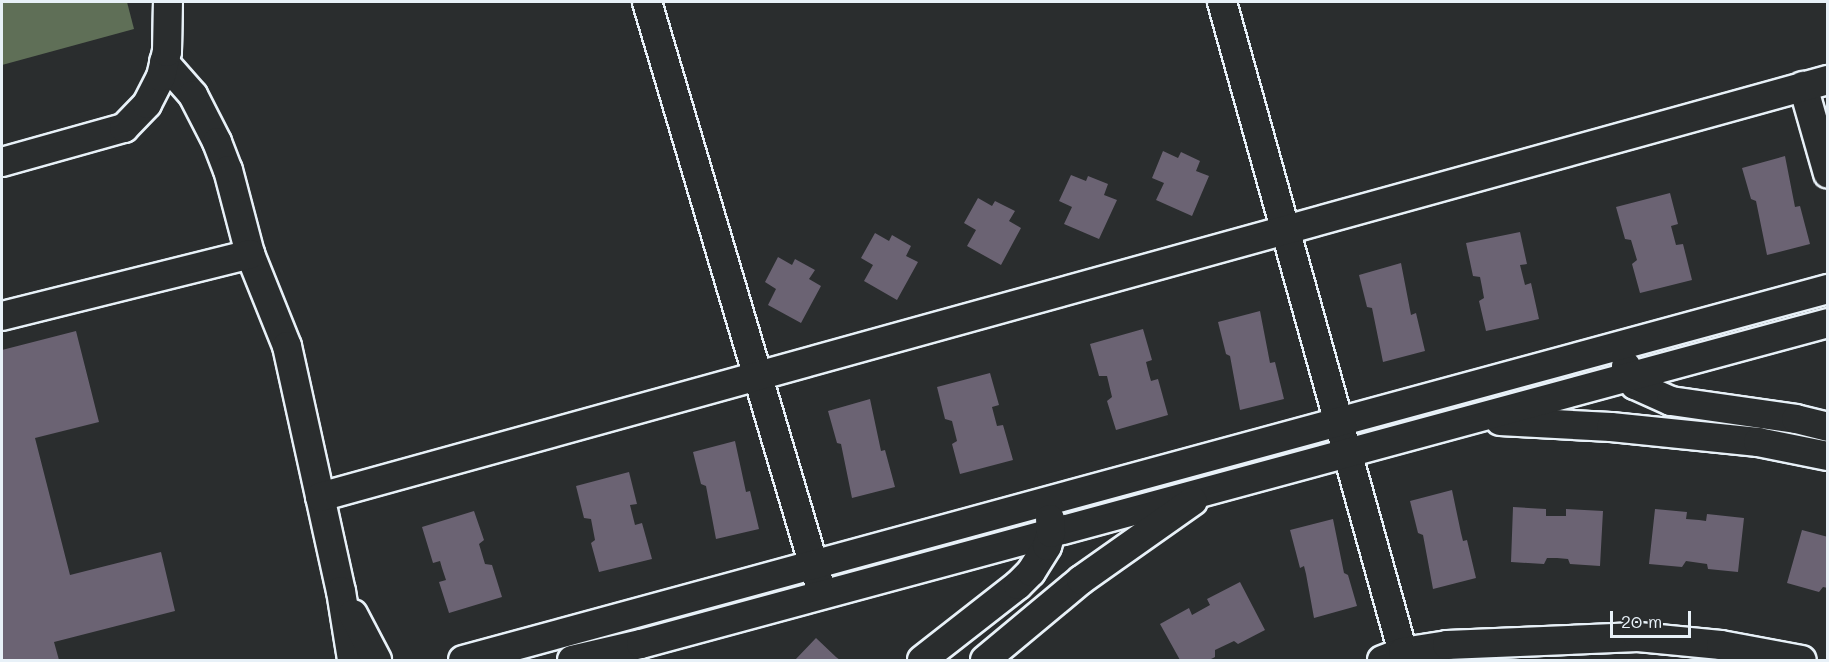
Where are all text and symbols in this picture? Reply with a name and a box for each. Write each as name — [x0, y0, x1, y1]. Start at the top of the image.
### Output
scale bar — [1613, 599, 1694, 637]
text: 20 m — [1621, 609, 1662, 633]

